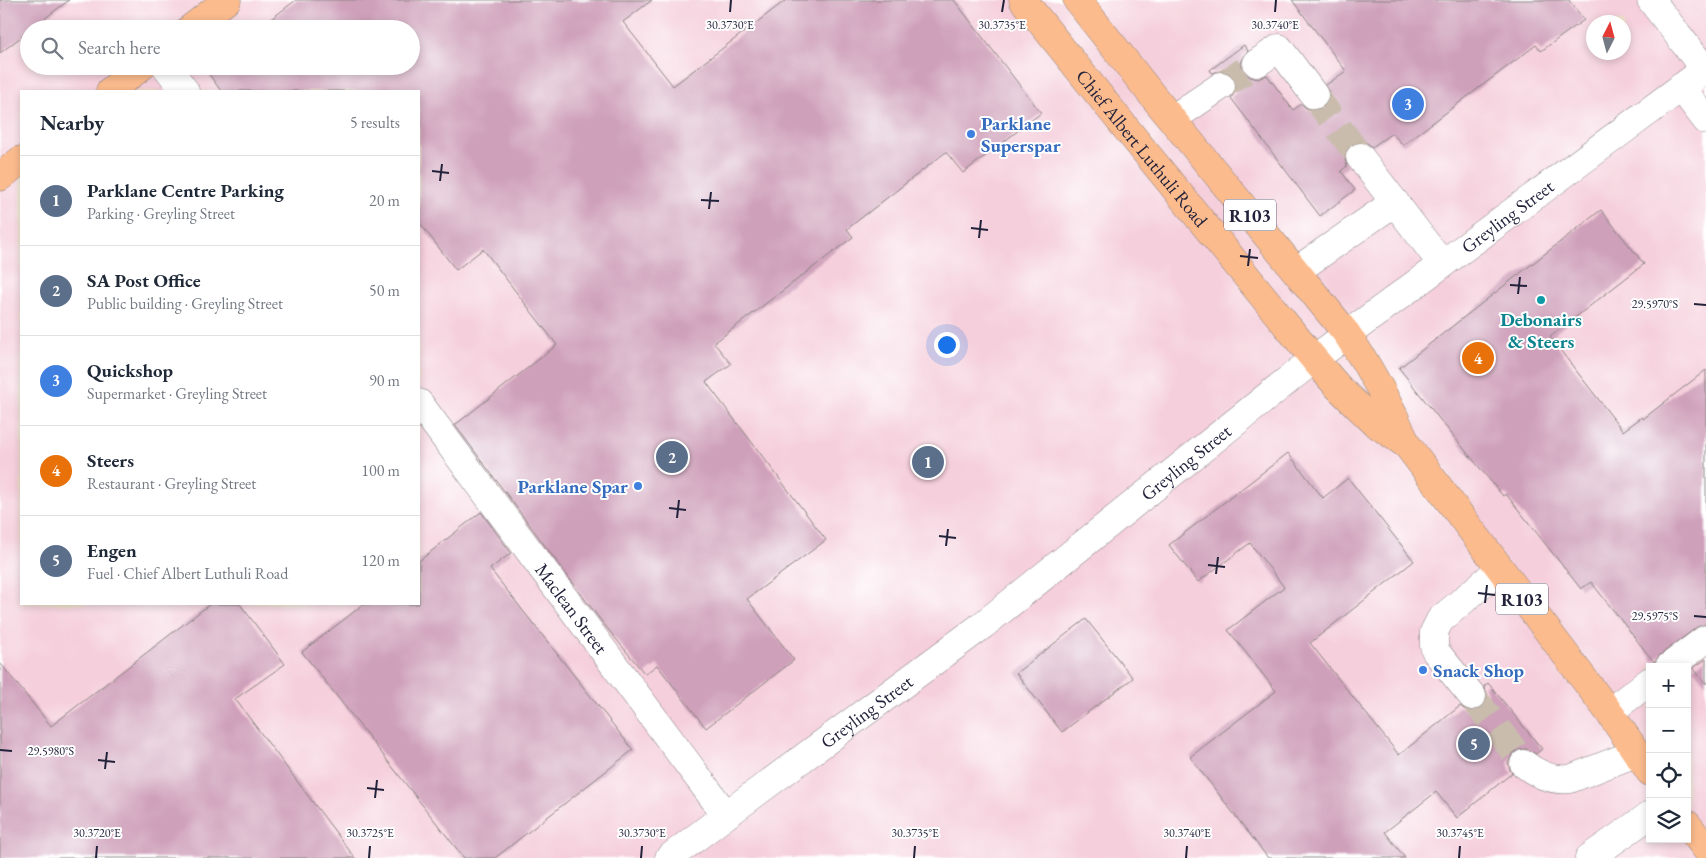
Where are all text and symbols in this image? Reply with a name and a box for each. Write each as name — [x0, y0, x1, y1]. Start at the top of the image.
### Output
north arrow — [1586, 15, 1631, 60]
text: 30.3730°E — [706, 17, 754, 33]
text: 30.3735°E — [978, 17, 1026, 33]
text: 30.3740°E — [1251, 17, 1299, 33]
search box — [20, 20, 420, 75]
icon: search — [38, 34, 66, 62]
text: Search here — [78, 35, 160, 60]
street label: Chief Albert Luthuli Road — [1071, 64, 1214, 232]
pin: 3 — [1392, 85, 1424, 123]
text: Nearby — [40, 109, 104, 136]
place label: Parklane Superspar — [981, 111, 1061, 158]
text: 5 results — [350, 112, 400, 133]
marker: Parklane Superspar — [965, 128, 977, 140]
street label: Greyling Street — [1456, 174, 1559, 259]
text: Parklane Centre Parking — [87, 178, 284, 203]
text: 1 — [52, 190, 60, 211]
text: 20 m — [369, 190, 400, 211]
road number: R103 — [1224, 200, 1276, 230]
text: Parking · Greyling Street — [87, 203, 235, 224]
text: SA Post Office — [87, 268, 201, 293]
text: 2 — [52, 280, 60, 301]
text: 50 m — [369, 280, 400, 301]
text: Public building · Greyling Street — [87, 293, 283, 314]
marker: Debonairs & Steers — [1535, 294, 1547, 306]
text: 29.5970°S — [1632, 296, 1679, 312]
place label: Debonairs & Steers — [1500, 307, 1582, 354]
your location — [934, 332, 960, 358]
pin: 4 — [1462, 339, 1494, 377]
text: Quickshop — [87, 358, 173, 383]
text: 3 — [52, 370, 60, 391]
text: 90 m — [369, 370, 400, 391]
text: Supermarket · Greyling Street — [87, 383, 267, 404]
street label: Greyling Street — [1135, 418, 1236, 506]
pin: 2 — [656, 438, 688, 476]
pin: 1 — [912, 443, 944, 481]
text: Steers — [87, 448, 134, 473]
text: 4 — [52, 460, 60, 481]
text: 100 m — [361, 460, 400, 481]
text: Restaurant · Greyling Street — [87, 473, 256, 494]
place label: Parklane Spar — [517, 474, 628, 499]
marker: Parklane Spar — [632, 480, 644, 492]
text: Engen — [87, 538, 137, 563]
text: 5 — [52, 550, 60, 571]
text: 120 m — [361, 550, 400, 571]
street label: Maclean Street — [530, 558, 614, 659]
text: Fuel · Chief Albert Luthuli Road — [87, 563, 288, 584]
road number: R103 — [1496, 584, 1548, 614]
text: 29.5975°S — [1632, 608, 1679, 624]
place label: Snack Shop — [1433, 658, 1525, 683]
map controls — [1646, 663, 1691, 843]
button: + — [1646, 663, 1691, 708]
marker: Snack Shop — [1417, 664, 1429, 676]
street label: Greyling Street — [815, 669, 918, 754]
button: − — [1646, 708, 1691, 753]
pin: 5 — [1458, 725, 1490, 763]
text: 29.5980°S — [28, 743, 75, 759]
button: locate — [1646, 753, 1691, 798]
button: layers — [1646, 798, 1691, 843]
text: 30.3720°E — [73, 825, 121, 841]
text: 30.3725°E — [346, 825, 394, 841]
text: 30.3730°E — [618, 825, 666, 841]
text: 30.3735°E — [891, 825, 939, 841]
text: 30.3740°E — [1163, 825, 1211, 841]
text: 30.3745°E — [1436, 825, 1484, 841]

